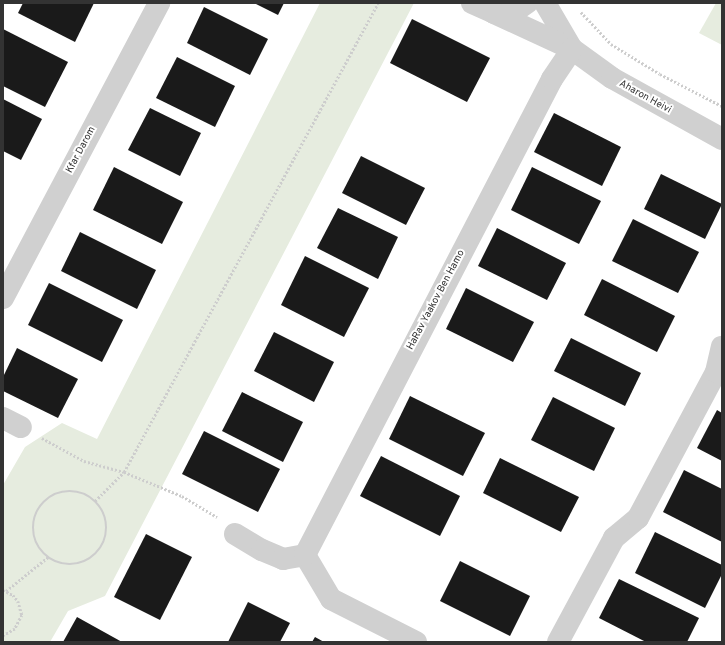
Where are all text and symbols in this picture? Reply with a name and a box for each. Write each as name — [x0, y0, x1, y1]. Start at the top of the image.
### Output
street label: Aharon Heivi — [617, 78, 673, 116]
street label: Kfar Darom — [64, 125, 98, 175]
street label: HaRav Yaakov Ben Hamo — [404, 248, 468, 352]

